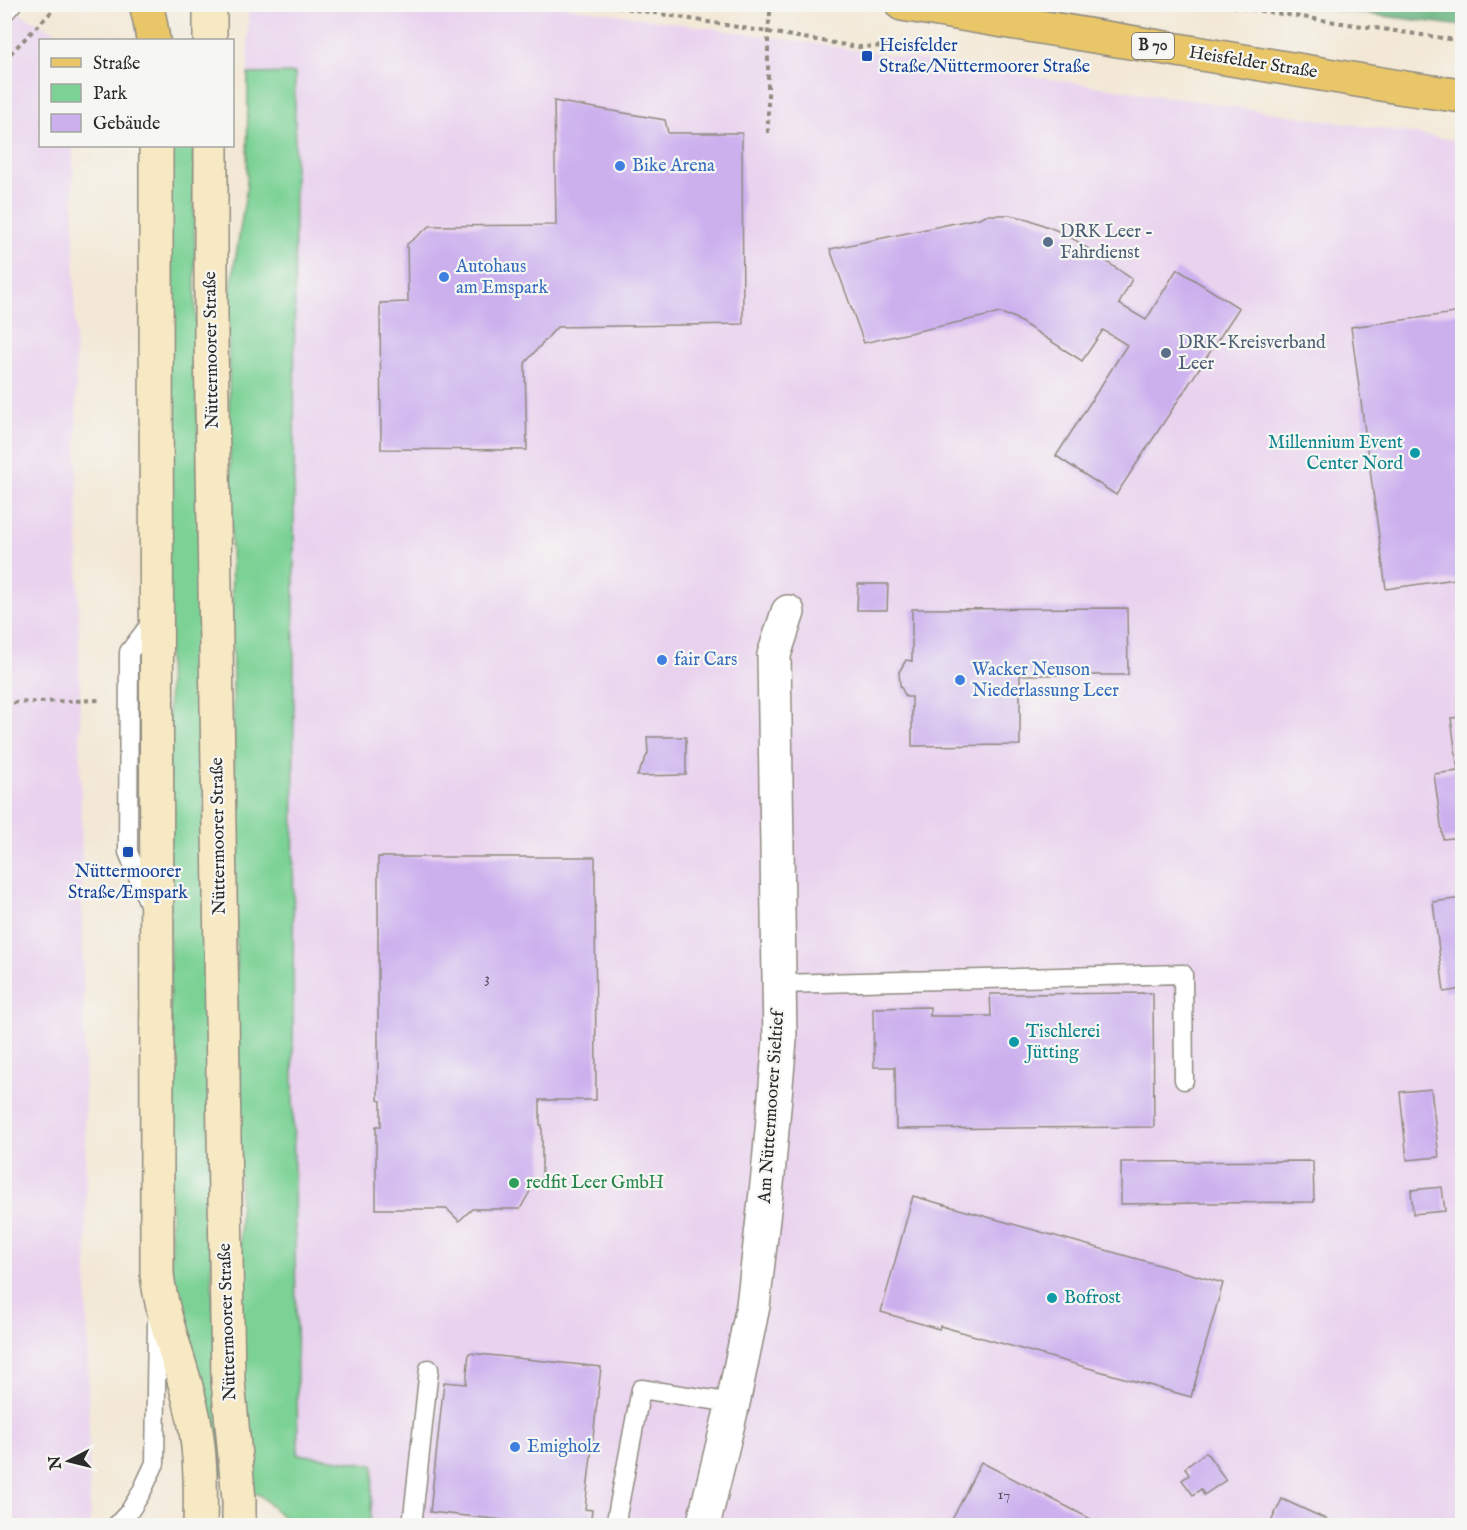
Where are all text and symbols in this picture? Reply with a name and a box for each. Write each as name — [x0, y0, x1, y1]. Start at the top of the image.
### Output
road number: B 70 — [1132, 33, 1174, 59]
place label: Heisfelder Straße/Nüttermoorer Straße — [879, 35, 1090, 79]
legend — [39, 39, 234, 147]
street label: Heisfelder Straße — [1187, 41, 1319, 85]
marker: Heisfelder Straße/Nüttermoorer Straße — [860, 49, 874, 63]
text: Straße — [93, 53, 140, 76]
text: Park — [93, 83, 128, 106]
text: Gebäude — [93, 113, 160, 136]
place label: Bike Arena — [632, 155, 715, 178]
marker: Bike Arena — [613, 159, 627, 173]
place label: DRK Leer - Fahrdienst — [1060, 221, 1153, 265]
marker: DRK Leer - Fahrdienst — [1041, 235, 1055, 249]
place label: Autohaus am Emspark — [455, 256, 548, 300]
marker: Autohaus am Emspark — [437, 270, 451, 284]
street label: Nüttermoorer Straße — [199, 271, 225, 429]
place label: DRK-Kreisverband Leer — [1178, 332, 1326, 376]
marker: DRK-Kreisverband Leer — [1159, 346, 1173, 360]
place label: Millennium Event Center Nord — [1268, 432, 1403, 476]
marker: Millennium Event Center Nord — [1408, 446, 1422, 460]
place label: fair Cars — [674, 649, 737, 672]
marker: fair Cars — [655, 653, 669, 667]
place label: Wacker Neuson Niederlassung Leer — [972, 659, 1119, 703]
marker: Wacker Neuson Niederlassung Leer — [953, 673, 967, 687]
street label: Nüttermoorer Straße — [206, 757, 232, 915]
marker: Nüttermoorer Straße/Emspark — [121, 845, 135, 859]
place label: Nüttermoorer Straße/Emspark — [68, 861, 188, 905]
house number: 3 — [484, 969, 490, 988]
street label: Am Nüttermoorer Sieltief — [754, 1006, 790, 1205]
place label: Tischlerei Jütting — [1024, 1021, 1101, 1065]
marker: Tischlerei Jütting — [1007, 1035, 1021, 1049]
place label: redfit Leer GmbH — [526, 1172, 664, 1195]
marker: redfit Leer GmbH — [507, 1176, 521, 1190]
street label: Nüttermoorer Straße — [214, 1243, 242, 1401]
place label: Bofrost — [1064, 1287, 1121, 1310]
marker: Bofrost — [1045, 1291, 1059, 1305]
north arrow — [39, 1431, 99, 1491]
place label: Emigholz — [527, 1436, 600, 1459]
marker: Emigholz — [508, 1440, 522, 1454]
text: N — [45, 1454, 67, 1472]
house number: 17 — [998, 1485, 1010, 1504]

